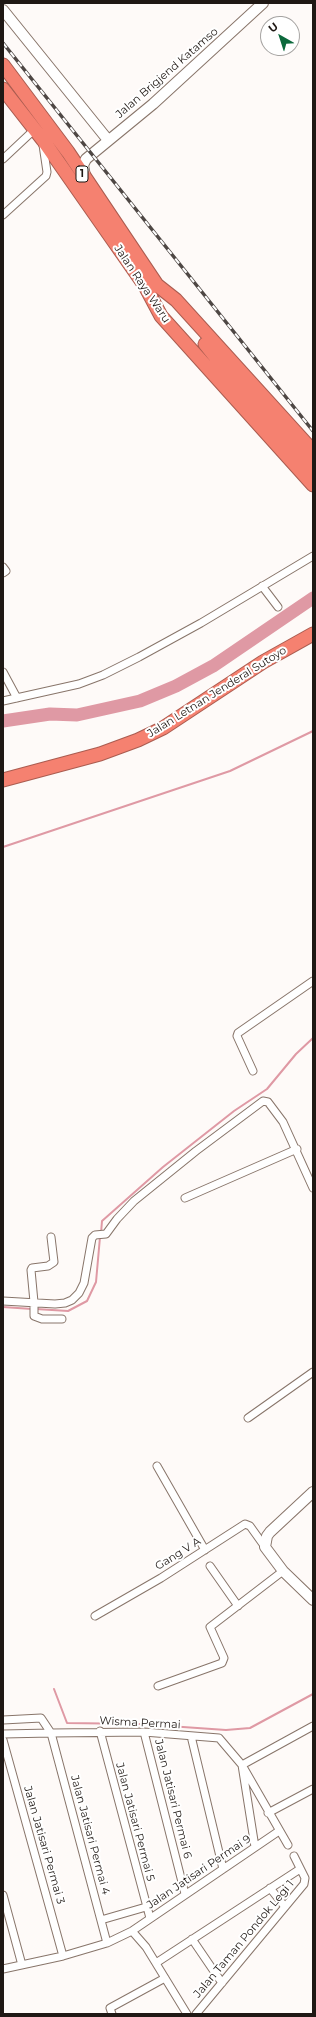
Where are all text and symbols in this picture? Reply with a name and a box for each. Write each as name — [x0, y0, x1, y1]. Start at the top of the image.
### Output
north arrow — [260, 16, 300, 56]
text: U — [265, 19, 281, 36]
street label: Jalan Brigjend Katamso — [113, 25, 221, 121]
road number: 1 — [76, 166, 88, 182]
street label: Jalan Raya Waru — [111, 243, 173, 325]
street label: Jalan Letnan Jenderal Sutoyo — [145, 644, 289, 740]
street label: Gang V A — [153, 1535, 203, 1573]
street label: Wisma Permai — [99, 1714, 181, 1732]
street label: Jalan Jatisari Permai 6 — [152, 1738, 194, 1860]
street label: Jalan Jatisari Permai 5 — [113, 1761, 157, 1883]
street label: Jalan Jatisari Permai 4 — [68, 1774, 112, 1896]
street label: Jalan Jatisari Permai 3 — [21, 1784, 67, 1906]
street label: Jalan Jatisari Permai 9 — [144, 1832, 254, 1912]
street label: Jalan Taman Pondok Legi 1 — [191, 1878, 297, 2000]

